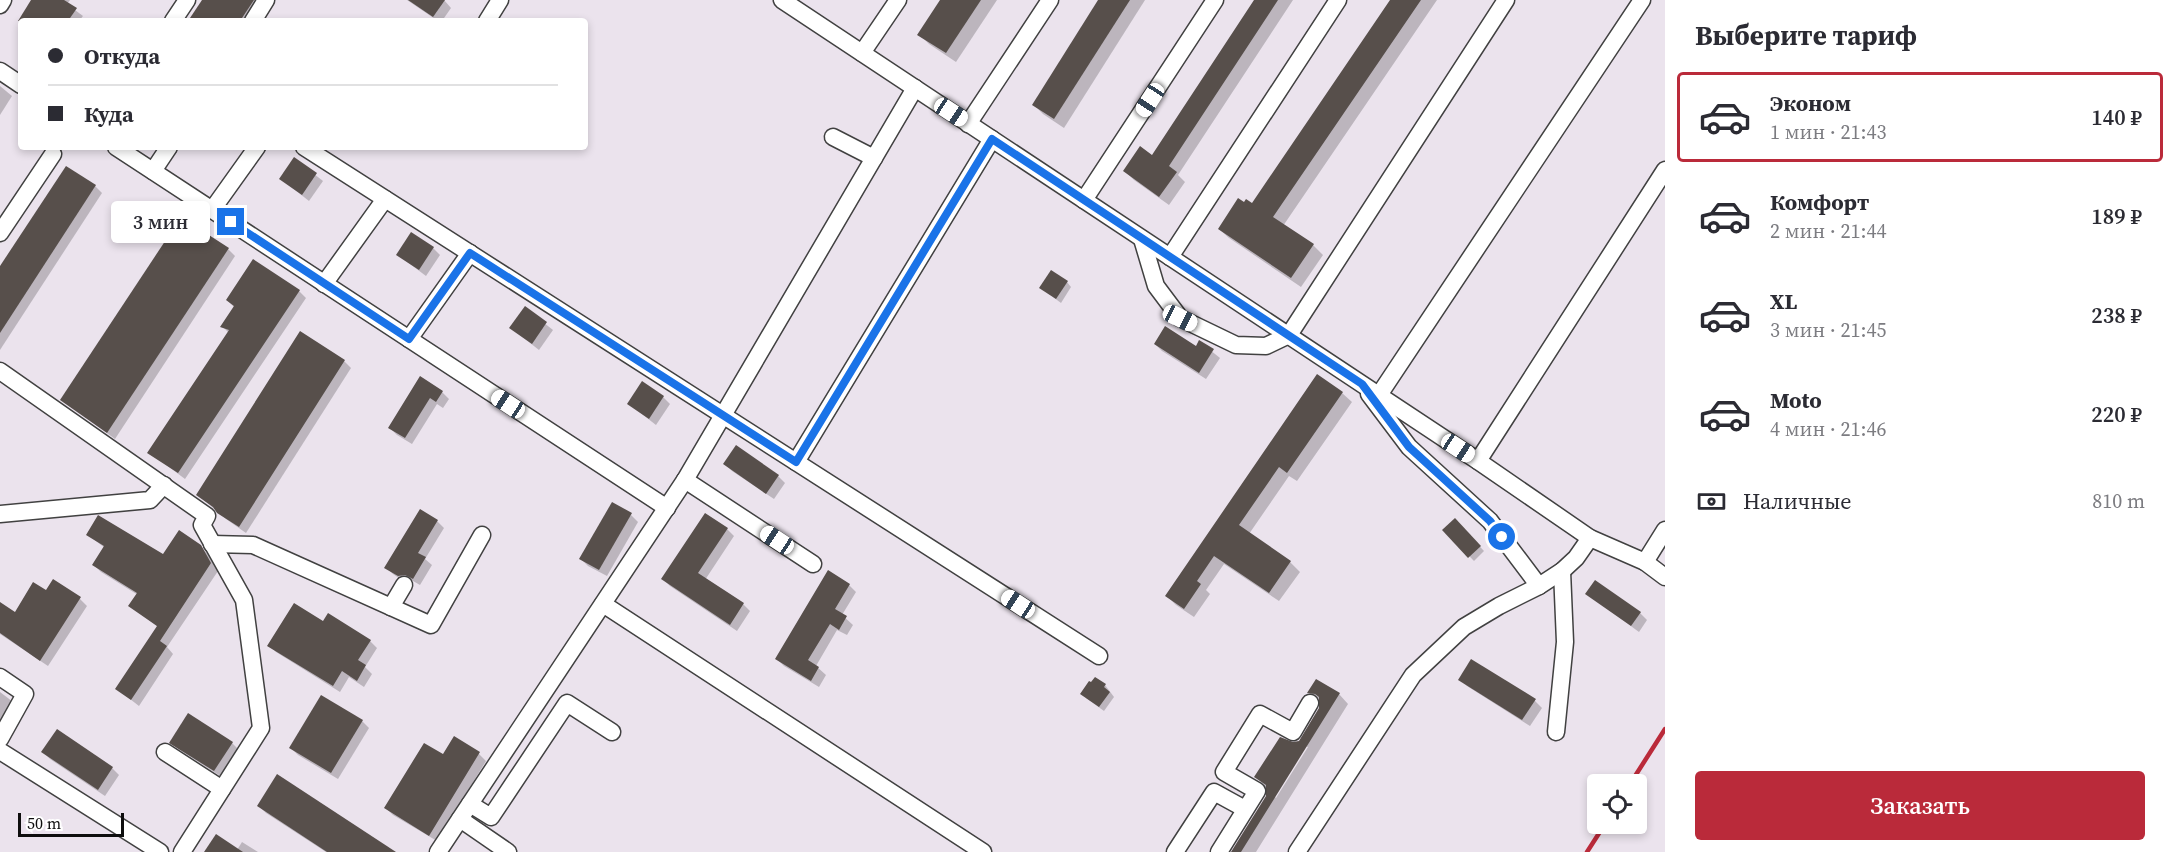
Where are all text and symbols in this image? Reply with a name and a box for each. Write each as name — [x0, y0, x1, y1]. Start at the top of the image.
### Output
text: Выберите тариф — [1695, 17, 1917, 54]
text: Откуда — [84, 41, 160, 71]
car — [1133, 80, 1167, 120]
text: Эконом — [1770, 88, 1851, 118]
icon: car — [1698, 90, 1752, 144]
car — [931, 95, 971, 129]
text: Куда — [84, 99, 134, 129]
text: 140 ₽ — [2091, 102, 2142, 132]
text: 1 мин · 21:43 — [1770, 118, 1886, 146]
text: Комфорт — [1770, 187, 1869, 217]
icon: car — [1698, 189, 1752, 243]
callout: 3 мин — [111, 201, 210, 243]
text: 189 ₽ — [2091, 201, 2142, 231]
text: 3 мин — [133, 208, 188, 236]
route end — [217, 208, 244, 235]
text: 2 мин · 21:44 — [1770, 217, 1886, 245]
text: XL — [1770, 286, 1797, 316]
icon: car — [1698, 288, 1752, 342]
text: 238 ₽ — [2091, 300, 2142, 330]
car — [1160, 302, 1200, 334]
text: 3 мин · 21:45 — [1770, 316, 1886, 344]
text: Moto — [1770, 385, 1822, 415]
car — [488, 387, 528, 421]
icon: car — [1698, 387, 1752, 441]
text: 220 ₽ — [2091, 399, 2142, 429]
text: 4 мин · 21:46 — [1770, 415, 1886, 443]
car — [1438, 431, 1478, 465]
icon: cash — [1695, 485, 1728, 518]
text: Наличные — [1743, 486, 1852, 516]
text: 810 m — [2092, 487, 2145, 515]
car — [757, 523, 797, 557]
route start — [1488, 523, 1515, 550]
car — [998, 587, 1038, 621]
button: Заказать — [1695, 771, 2145, 840]
map controls — [1587, 774, 1647, 834]
button: locate — [1587, 774, 1647, 834]
scale bar — [18, 810, 124, 838]
text: 50 m — [27, 812, 61, 834]

